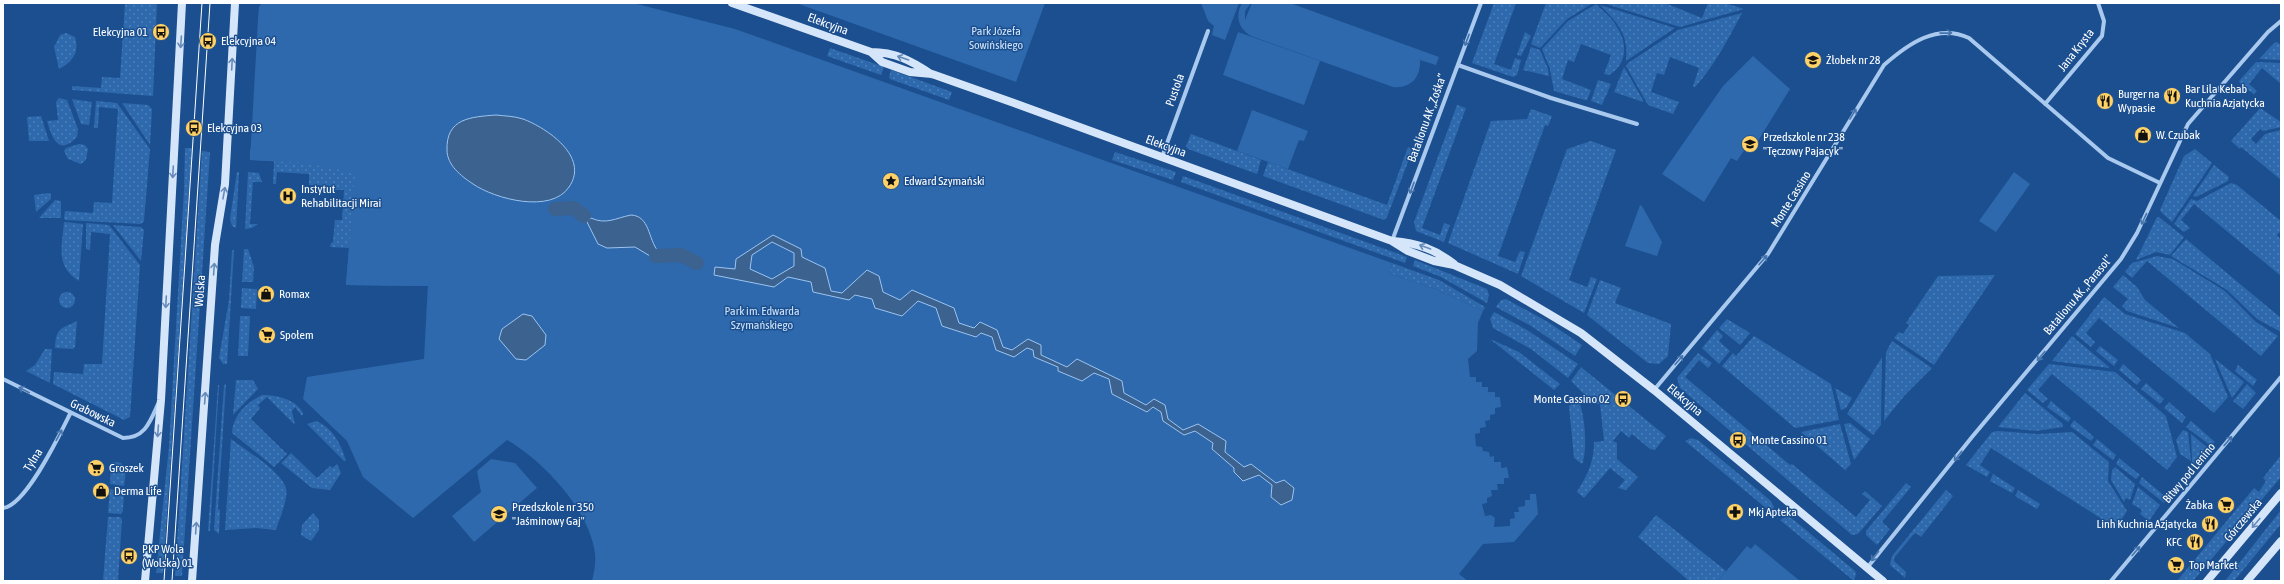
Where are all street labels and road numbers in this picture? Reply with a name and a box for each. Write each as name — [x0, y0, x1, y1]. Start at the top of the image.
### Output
street label: Elekcyjna — [806, 10, 850, 38]
street label: Jana Krysta — [2055, 26, 2097, 74]
street label: Pustola — [1163, 72, 1187, 108]
street label: Batalionu AK „Zośka” — [1405, 72, 1449, 164]
street label: Elekcyjna — [1144, 132, 1188, 160]
street label: Monte Cassino — [1768, 168, 1814, 230]
street label: Batalionu AK „Parasol” — [2040, 252, 2116, 338]
street label: Wolska — [192, 274, 208, 308]
street label: Elekcyjna — [1664, 381, 1706, 419]
street label: Grabowska — [68, 396, 118, 430]
street label: Bitwy pod Lenino — [2160, 440, 2219, 506]
street label: Tylna — [21, 446, 45, 474]
street label: Górczewska — [2221, 496, 2265, 544]

